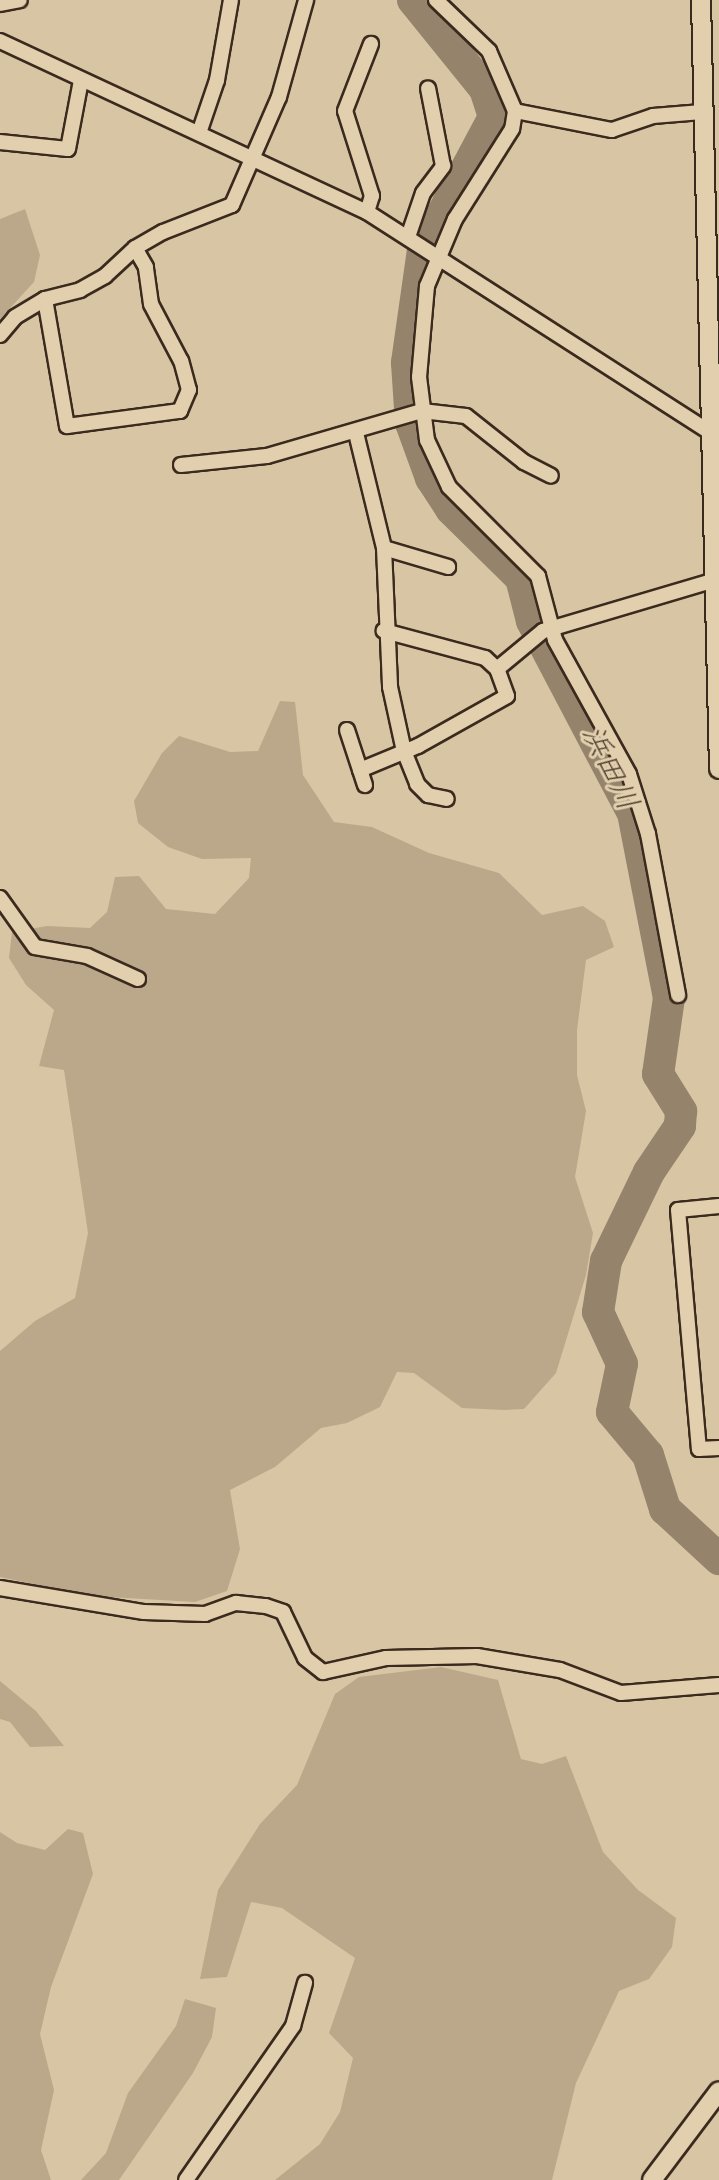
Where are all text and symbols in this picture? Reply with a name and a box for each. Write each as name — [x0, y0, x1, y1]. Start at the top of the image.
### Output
water label: 浜田川 — [572, 721, 644, 817]

